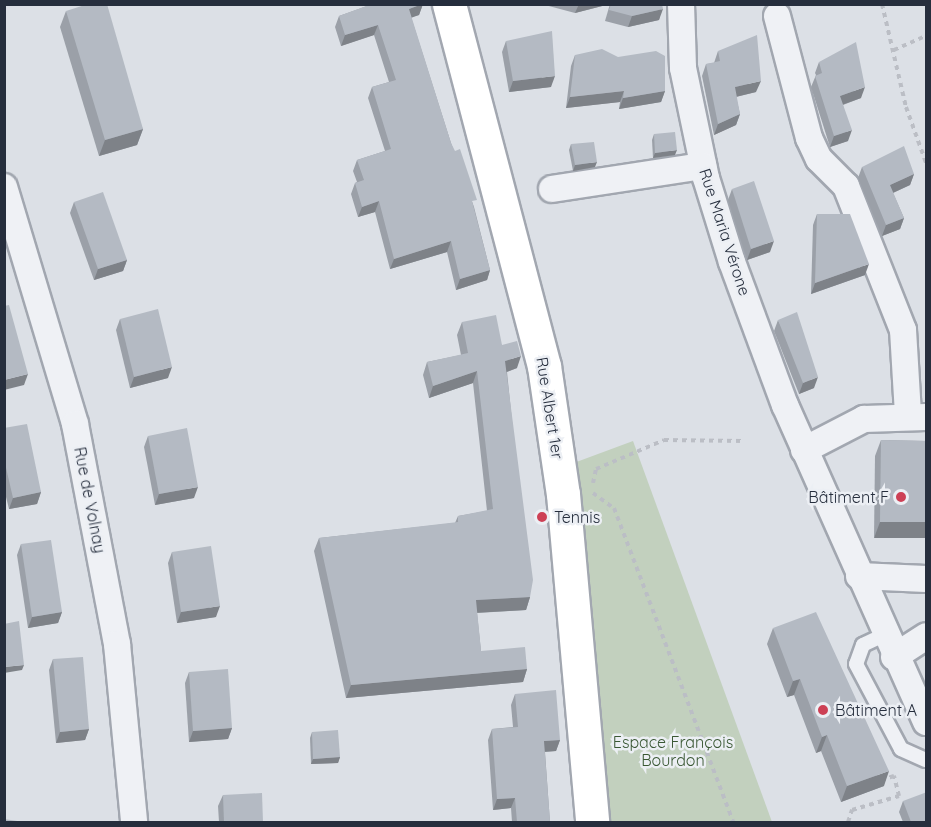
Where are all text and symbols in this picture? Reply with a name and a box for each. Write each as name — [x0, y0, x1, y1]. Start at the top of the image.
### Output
street label: Rue Maria Vérone — [695, 166, 755, 298]
street label: Rue Albert 1er — [532, 356, 568, 460]
street label: Rue de Volnay — [70, 445, 110, 555]
place label: Bâtiment F — [808, 487, 889, 507]
marker: Bâtiment F — [894, 490, 908, 504]
place label: Tennis — [554, 507, 600, 527]
marker: Tennis — [535, 510, 549, 524]
place label: Bâtiment A — [835, 700, 917, 720]
marker: Bâtiment A — [816, 703, 830, 717]
park label: Espace François Bourdon — [613, 732, 733, 770]

